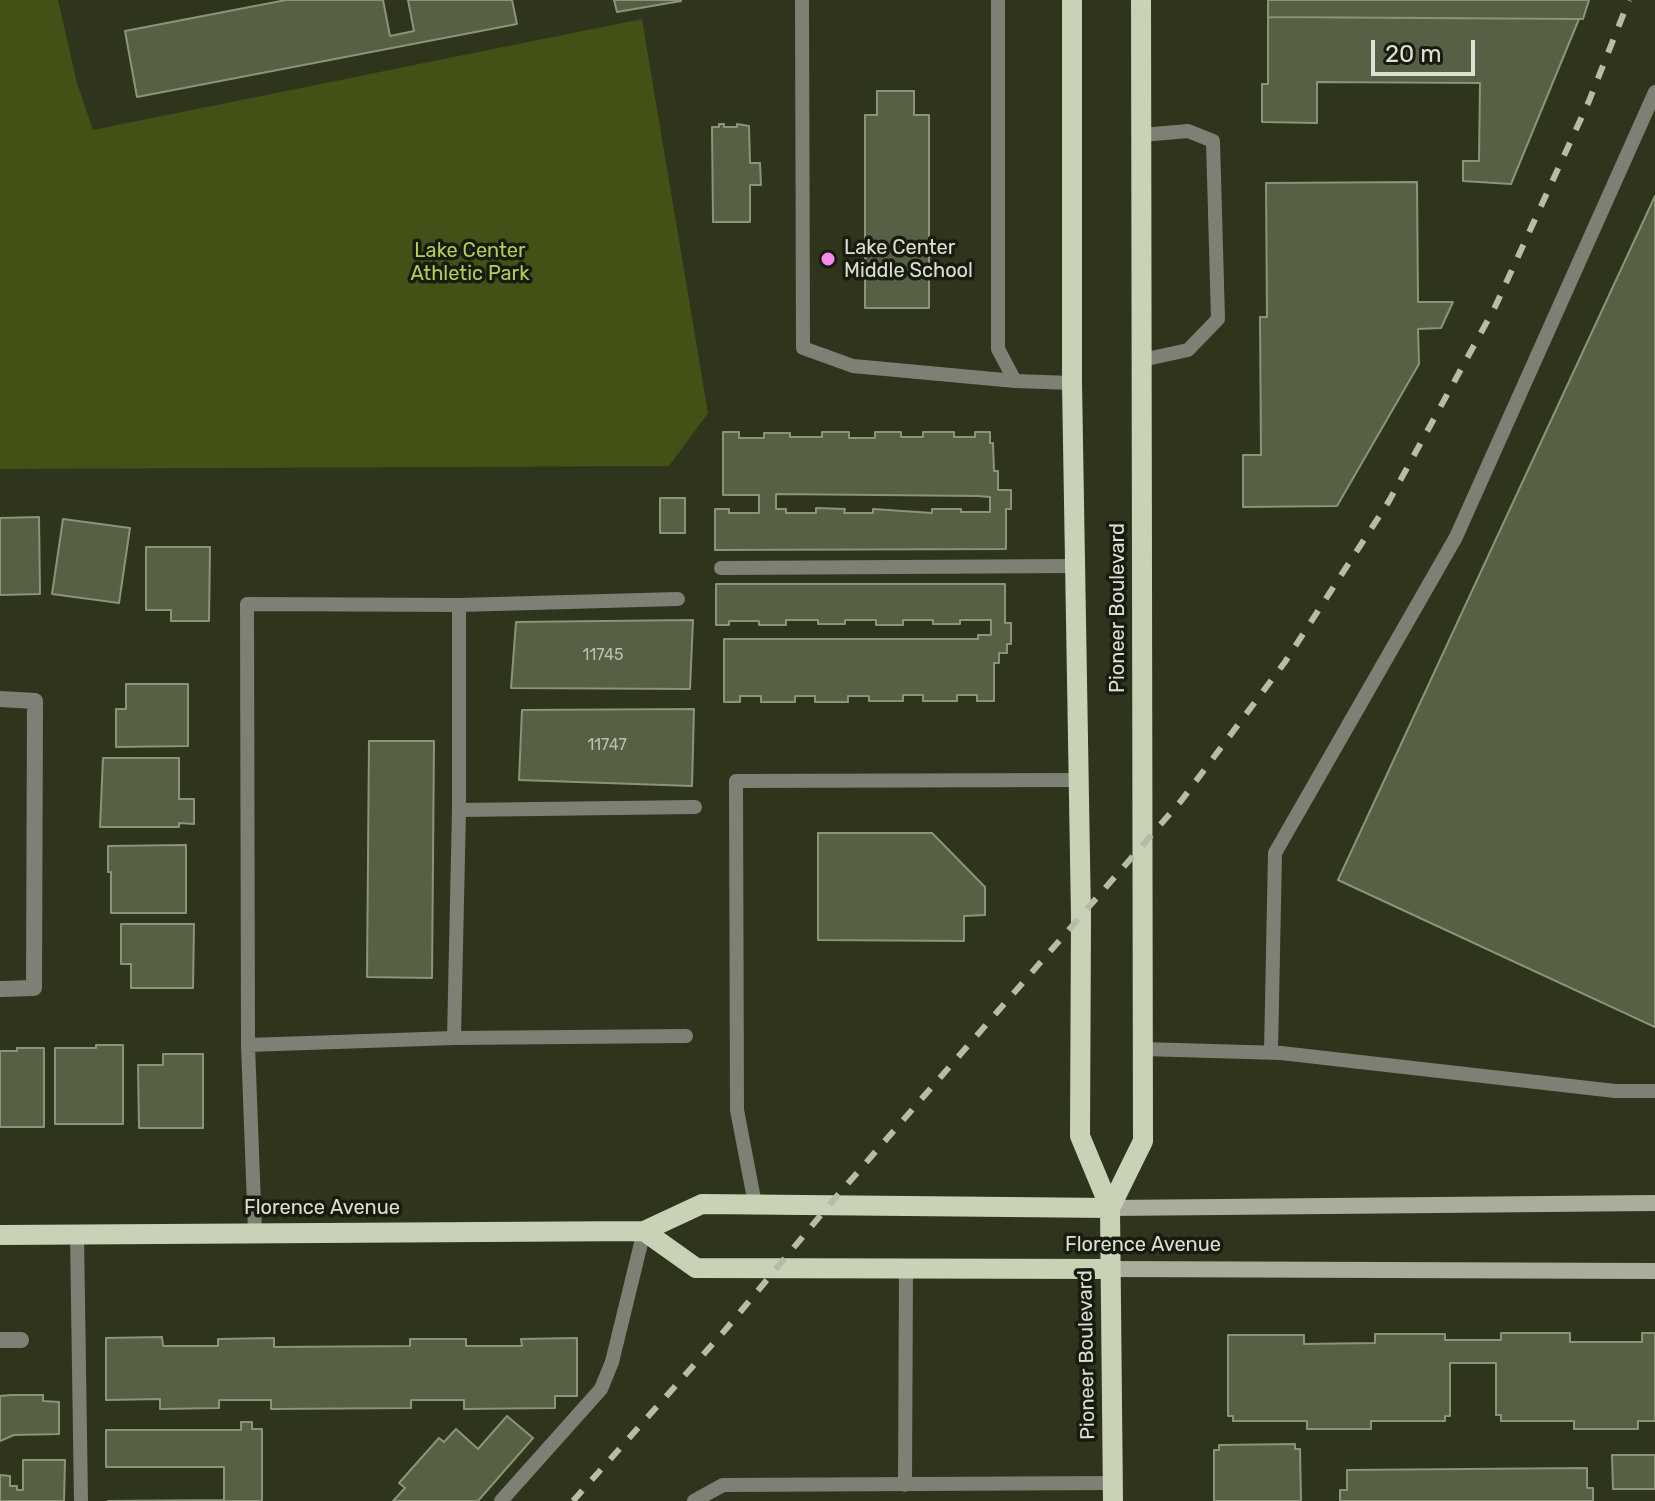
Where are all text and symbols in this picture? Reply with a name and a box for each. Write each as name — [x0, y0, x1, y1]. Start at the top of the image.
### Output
scale bar — [1375, 24, 1479, 74]
text: 20 m — [1385, 40, 1442, 68]
place label: Lake Center Middle School — [844, 236, 973, 283]
park label: Lake Center Athletic Park — [410, 239, 530, 286]
marker: Lake Center Middle School — [819, 250, 837, 268]
street label: Pioneer Boulevard — [1106, 523, 1130, 693]
house number: 11745 — [583, 645, 623, 665]
house number: 11747 — [587, 735, 627, 755]
street label: Florence Avenue — [244, 1196, 400, 1220]
street label: Florence Avenue — [1065, 1233, 1221, 1257]
street label: Pioneer Boulevard — [1074, 1270, 1100, 1440]

